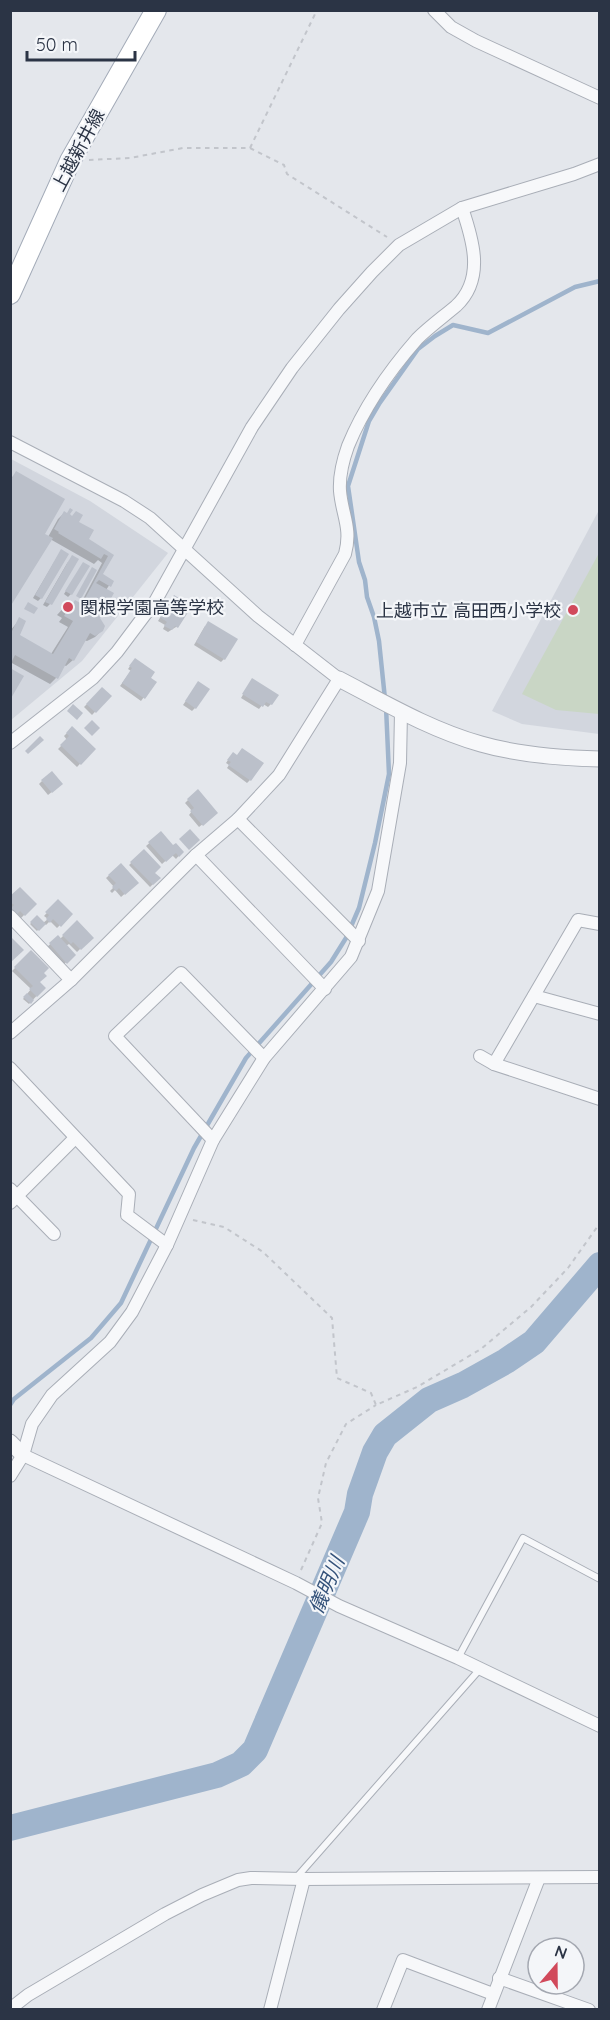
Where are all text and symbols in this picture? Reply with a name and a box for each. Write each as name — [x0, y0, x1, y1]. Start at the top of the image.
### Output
scale bar — [27, 24, 135, 62]
text: 50 m — [36, 33, 78, 56]
street label: 上越新井線 — [47, 105, 109, 195]
place label: 関根学園高等学校 — [80, 596, 224, 619]
place label: 上越市立 高田西小学校 — [376, 599, 561, 622]
marker: 関根学園高等学校 — [61, 600, 75, 614]
marker: 上越市立 高田西小学校 — [566, 603, 580, 617]
water label: 儀明川 — [303, 1551, 350, 1617]
north arrow — [526, 1936, 586, 1996]
text: N — [552, 1940, 570, 1963]

